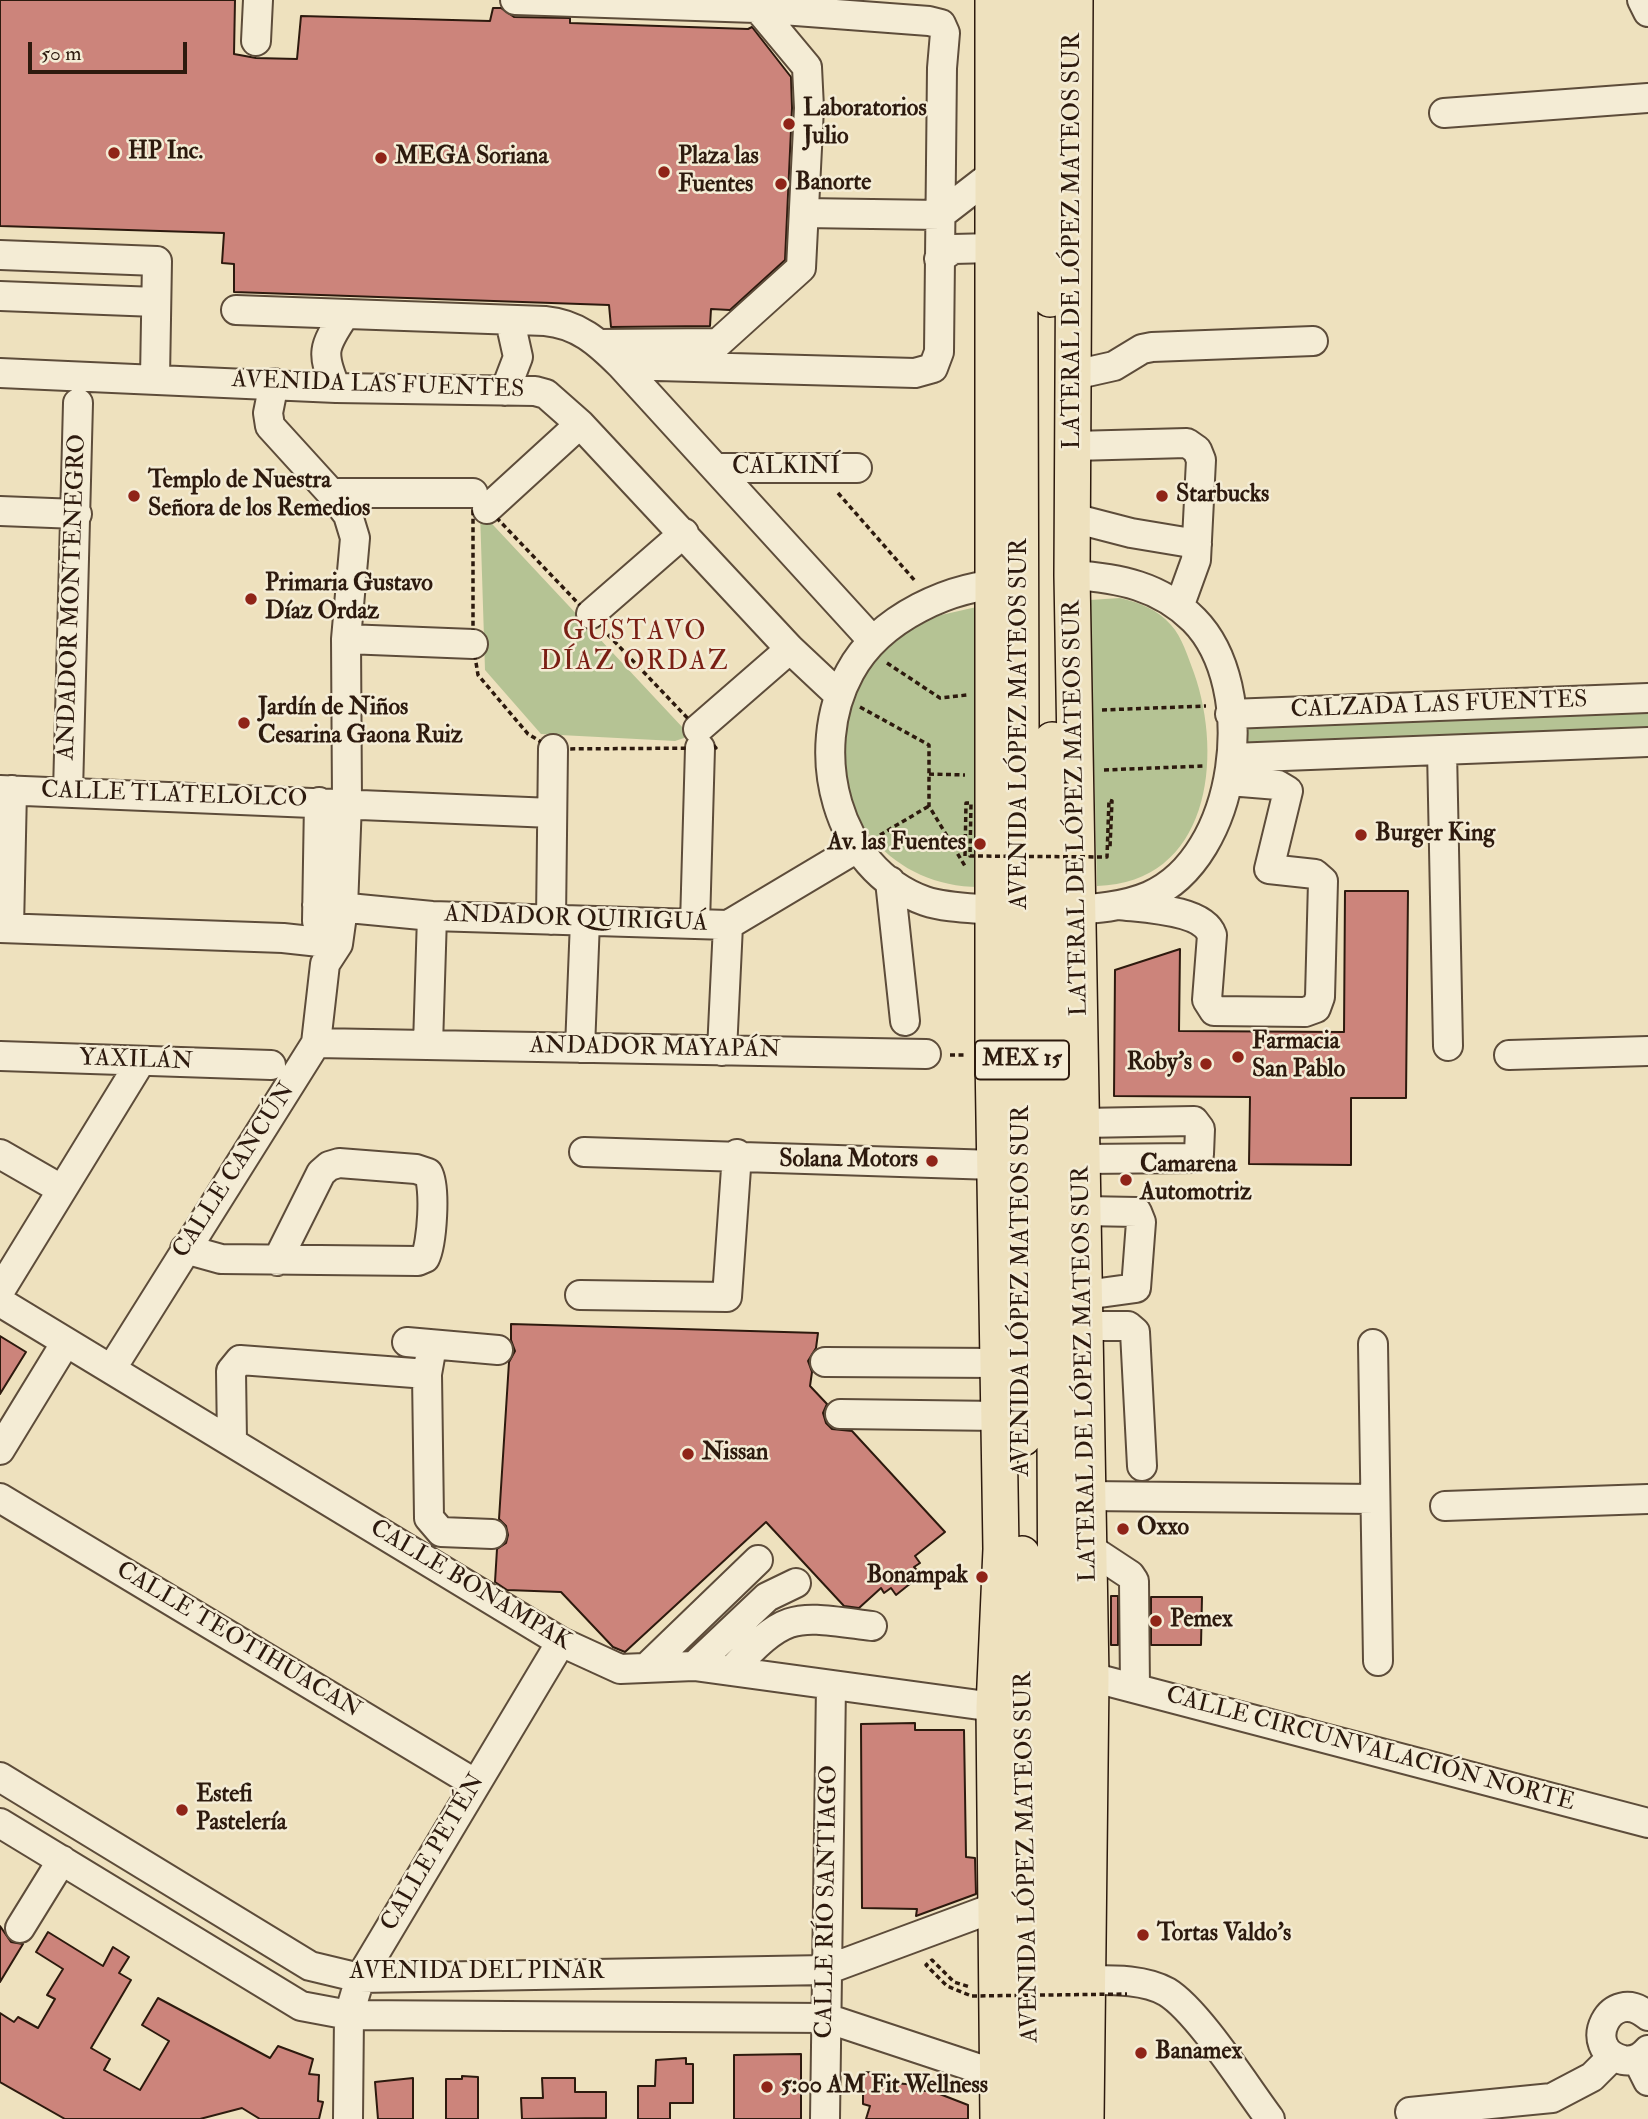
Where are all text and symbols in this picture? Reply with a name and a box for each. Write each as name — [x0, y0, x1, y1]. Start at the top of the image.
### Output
scale bar — [32, 28, 191, 72]
street label: LATERAL DE LÓPEZ MATEOS SUR — [1060, 33, 1088, 449]
text: 50 m — [41, 40, 82, 67]
place label: Laboratorios Julio — [803, 96, 927, 152]
marker: Laboratorios Julio — [781, 116, 797, 132]
place label: HP Inc. — [128, 139, 203, 167]
place label: MEGA Soriana — [395, 144, 548, 172]
place label: Plaza las Fuentes — [678, 144, 759, 200]
marker: HP Inc. — [106, 145, 122, 161]
marker: MEGA Soriana — [373, 150, 389, 166]
marker: Plaza las Fuentes — [656, 164, 672, 180]
place label: Banorte — [795, 170, 871, 198]
marker: Banorte — [773, 176, 789, 192]
street label: AVENIDA LAS FUENTES — [231, 367, 525, 405]
street label: ANDADOR MONTENEGRO — [53, 433, 93, 761]
street label: CALKINÍ — [732, 454, 840, 482]
place label: Templo de Nuestra Señora de los Remedios — [148, 468, 370, 524]
place label: Starbucks — [1176, 482, 1269, 510]
marker: Templo de Nuestra Señora de los Remedios — [126, 488, 142, 504]
marker: Starbucks — [1154, 488, 1170, 504]
street label: AVENIDA LÓPEZ MATEOS SUR — [1007, 538, 1035, 910]
place label: Primaria Gustavo Díaz Ordaz — [265, 571, 433, 627]
marker: Primaria Gustavo Díaz Ordaz — [243, 591, 259, 607]
street label: LATERAL DE LÓPEZ MATEOS SUR — [1059, 600, 1095, 1016]
district label: GUSTAVO DÍAZ ORDAZ — [542, 617, 728, 678]
street label: CALZADA LAS FUENTES — [1290, 686, 1588, 726]
place label: Jardín de Niños Cesarina Gaona Ruiz — [258, 695, 463, 751]
marker: Jardín de Niños Cesarina Gaona Ruiz — [236, 715, 252, 731]
street label: CALLE TLATELOLCO — [40, 777, 308, 815]
place label: Burger King — [1375, 821, 1495, 849]
marker: Burger King — [1353, 827, 1369, 843]
place label: Av. las Fuentes — [827, 830, 966, 858]
marker: Av. las Fuentes — [972, 836, 988, 852]
street label: ANDADOR QUIRIGUÁ — [444, 901, 708, 939]
place label: Farmacia San Pablo — [1252, 1029, 1345, 1085]
street label: ANDADOR MAYAPÁN — [529, 1032, 781, 1066]
road number: MEX 15 — [975, 1040, 1069, 1079]
street label: YAXILÁN — [79, 1045, 193, 1077]
marker: Farmacia San Pablo — [1230, 1049, 1246, 1065]
place label: Roby's — [1127, 1050, 1192, 1078]
marker: Roby's — [1198, 1056, 1214, 1072]
street label: CALLE CANCÚN — [168, 1078, 302, 1264]
street label: AVENIDA LÓPEZ MATEOS SUR — [1009, 1105, 1037, 1477]
place label: Solana Motors — [779, 1147, 918, 1175]
place label: Camarena Automotriz — [1140, 1152, 1252, 1208]
marker: Solana Motors — [924, 1153, 940, 1169]
street label: LATERAL DE LÓPEZ MATEOS SUR — [1068, 1166, 1104, 1582]
marker: Camarena Automotriz — [1118, 1172, 1134, 1188]
place label: Nissan — [702, 1440, 768, 1468]
marker: Nissan — [680, 1446, 696, 1462]
street label: CALLE BONAMPAK — [364, 1515, 576, 1657]
place label: Oxxo — [1137, 1515, 1189, 1543]
marker: Oxxo — [1115, 1521, 1131, 1537]
street label: CALLE TEOTIHUACAN — [110, 1556, 366, 1726]
place label: Bonampak — [866, 1563, 968, 1591]
marker: Bonampak — [974, 1569, 990, 1585]
place label: Pemex — [1170, 1607, 1233, 1635]
marker: Pemex — [1148, 1613, 1164, 1629]
street label: AVENIDA LÓPEZ MATEOS SUR — [1010, 1671, 1046, 2043]
street label: CALLE CIRCUNVALACIÓN NORTE — [1163, 1681, 1577, 1819]
street label: CALLE RÍO SANTIAGO — [811, 1765, 845, 2039]
street label: CALLE PETÉN — [376, 1769, 492, 1937]
place label: Estefi Pastelería — [196, 1782, 287, 1838]
marker: Estefi Pastelería — [174, 1802, 190, 1818]
place label: Tortas Valdo's — [1157, 1921, 1291, 1949]
marker: Tortas Valdo's — [1135, 1927, 1151, 1943]
street label: AVENIDA DEL PINAR — [350, 1959, 604, 1987]
place label: Banamex — [1155, 2039, 1242, 2067]
marker: Banamex — [1133, 2045, 1149, 2061]
place label: 5:00 AM Fit Wellness — [781, 2073, 988, 2101]
marker: 5:00 AM Fit Wellness — [759, 2079, 775, 2095]

